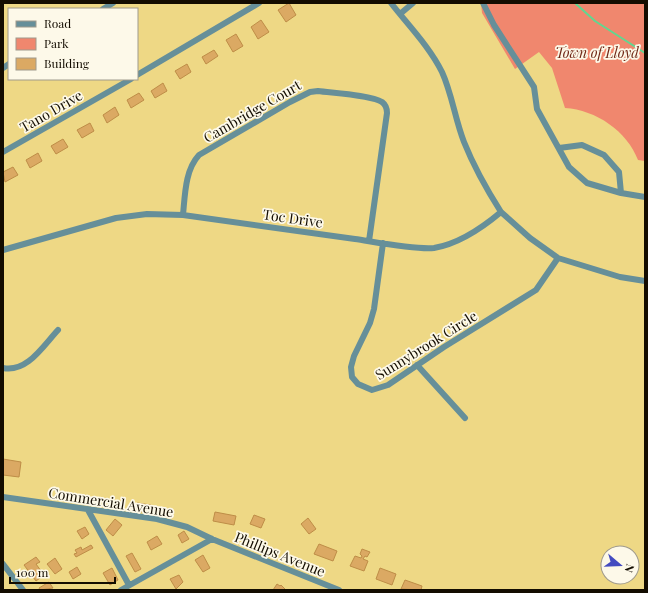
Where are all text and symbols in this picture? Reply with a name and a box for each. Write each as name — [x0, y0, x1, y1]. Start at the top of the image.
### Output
legend — [8, 8, 138, 80]
text: Road — [44, 15, 71, 31]
text: Park — [44, 35, 69, 51]
park label: Town of Lloyd — [555, 43, 639, 62]
text: Building — [44, 55, 90, 71]
street label: Cambridge Court — [200, 75, 305, 147]
street label: Tano Drive — [16, 85, 86, 137]
street label: Toc Drive — [262, 204, 324, 232]
street label: Sunnybrook Circle — [371, 306, 481, 384]
street label: Commercial Avenue — [47, 483, 175, 521]
street label: Phillips Avenue — [232, 527, 328, 581]
north arrow — [600, 545, 640, 585]
scale bar — [10, 559, 115, 585]
text: N — [622, 562, 638, 575]
text: 100 m — [16, 564, 49, 580]

